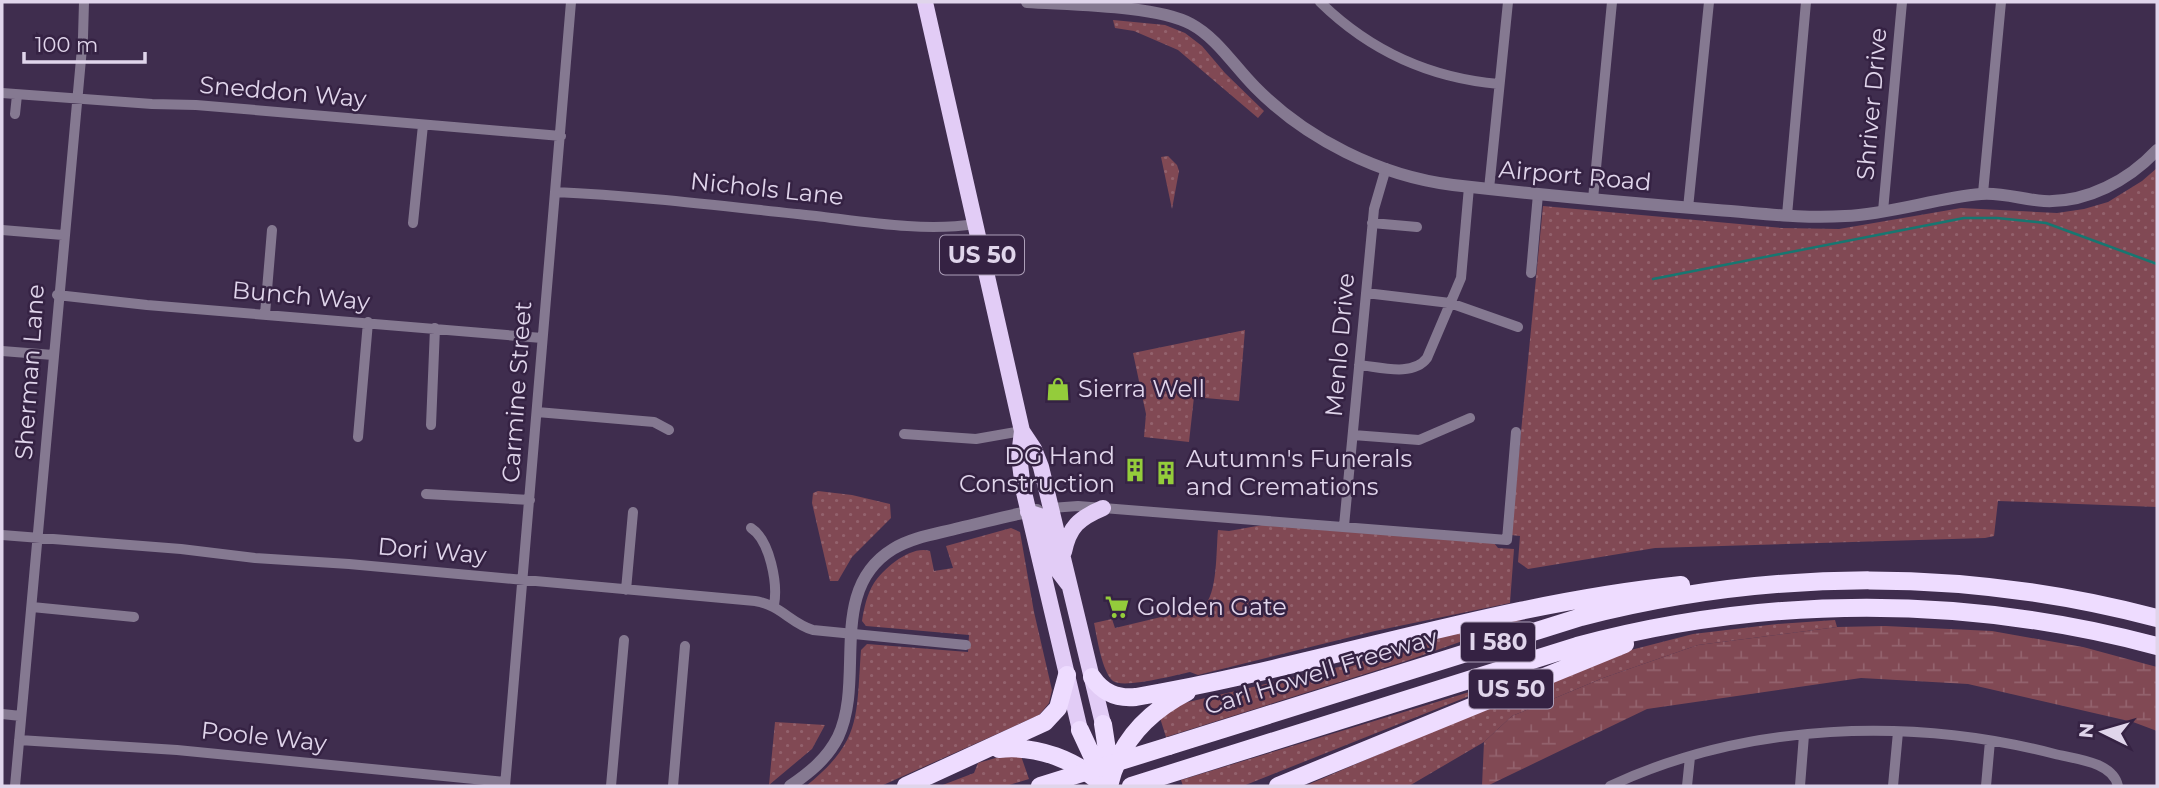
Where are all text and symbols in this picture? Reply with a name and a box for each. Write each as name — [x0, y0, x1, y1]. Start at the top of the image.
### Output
scale bar — [24, 21, 145, 65]
street label: Shriver Drive — [1850, 27, 1893, 181]
text: 100 m — [35, 32, 98, 57]
street label: Sneddon Way — [198, 70, 368, 113]
street label: Airport Road — [1497, 154, 1653, 197]
street label: Nichols Lane — [689, 166, 845, 211]
road number: US 50 — [940, 236, 1024, 274]
street label: Menlo Drive — [1319, 272, 1360, 418]
street label: Bunch Way — [231, 275, 371, 316]
street label: Sherman Lane — [9, 283, 50, 461]
street label: Carmine Street — [496, 300, 537, 484]
place label: Sierra Well — [1078, 374, 1205, 403]
shop icon: Sierra Well — [1044, 375, 1072, 403]
place label: DG Hand Construction — [959, 441, 1115, 498]
place label: Autumn's Funerals and Cremations — [1186, 444, 1412, 501]
building icon: DG Hand Construction — [1121, 456, 1149, 484]
building icon: Autumn's Funerals and Cremations — [1152, 459, 1180, 487]
street label: Dori Way — [376, 531, 488, 570]
place label: Golden Gate — [1137, 592, 1287, 621]
supermarket icon: Golden Gate — [1103, 593, 1131, 621]
street label: Carl Howell Freeway — [1201, 622, 1441, 721]
road number: I 580 — [1461, 622, 1535, 662]
road number: US 50 — [1469, 670, 1553, 708]
north arrow — [2068, 697, 2138, 767]
street label: Poole Way — [200, 715, 328, 758]
text: N — [2074, 722, 2099, 739]

